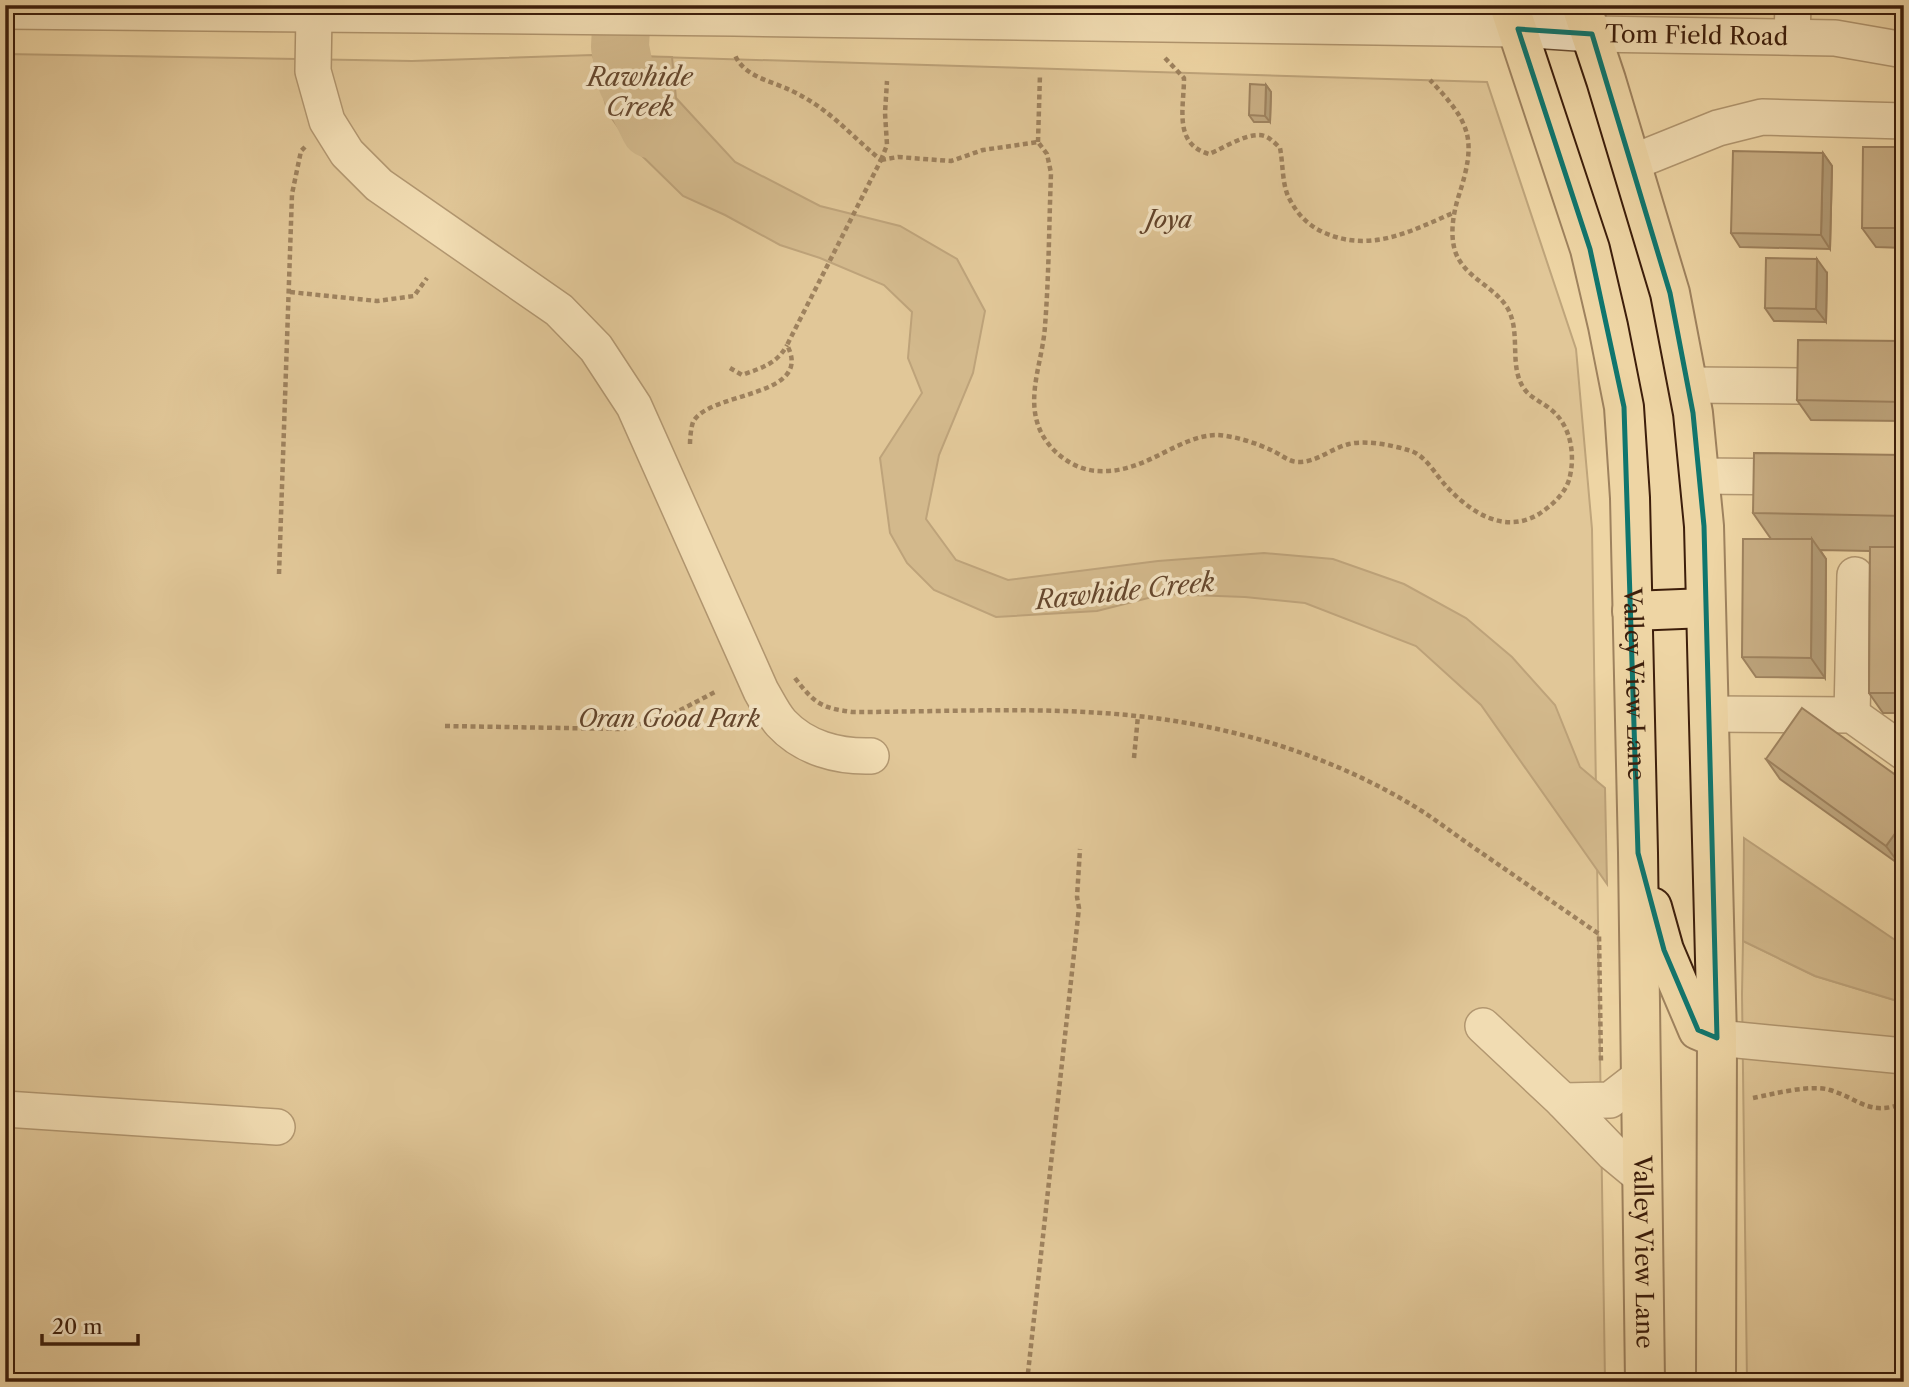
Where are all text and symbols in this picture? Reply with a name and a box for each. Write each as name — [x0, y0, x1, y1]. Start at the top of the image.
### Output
street label: Tom Field Road — [1605, 19, 1789, 51]
water label: Rawhide Creek — [585, 61, 694, 123]
park label: Joya — [1139, 205, 1192, 234]
water label: Rawhide Creek — [1032, 566, 1217, 617]
street label: Valley View Lane — [1618, 586, 1651, 781]
park label: Oran Good Park — [578, 704, 761, 733]
street label: Valley View Lane — [1628, 1154, 1660, 1349]
scale bar — [42, 1303, 138, 1347]
text: 20 m — [52, 1314, 103, 1339]

